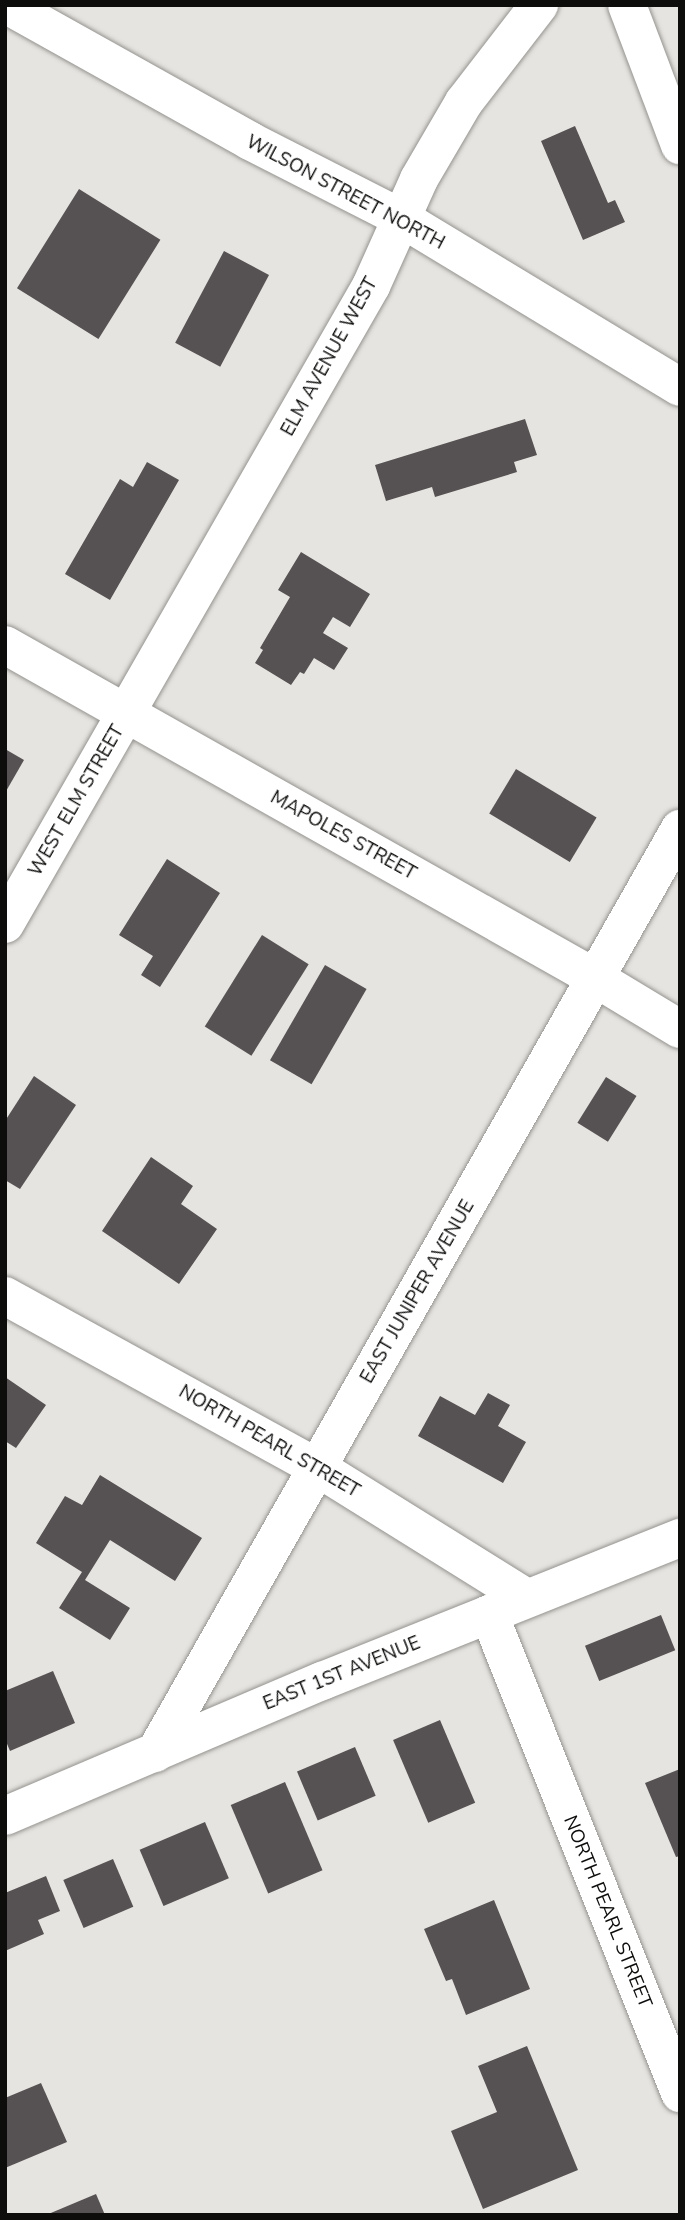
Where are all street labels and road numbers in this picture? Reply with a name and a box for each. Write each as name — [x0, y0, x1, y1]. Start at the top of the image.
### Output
street label: WILSON STREET NORTH — [242, 131, 448, 255]
street label: ELM AVENUE WEST — [277, 274, 383, 440]
street label: WEST ELM STREET — [24, 721, 130, 881]
street label: MAPOLES STREET — [266, 786, 420, 886]
street label: EAST JUNIPER AVENUE — [356, 1196, 480, 1388]
street label: NORTH PEARL STREET — [174, 1381, 364, 1503]
street label: EAST 1ST AVENUE — [260, 1632, 424, 1716]
street label: NORTH PEARL STREET — [558, 1813, 656, 2011]

